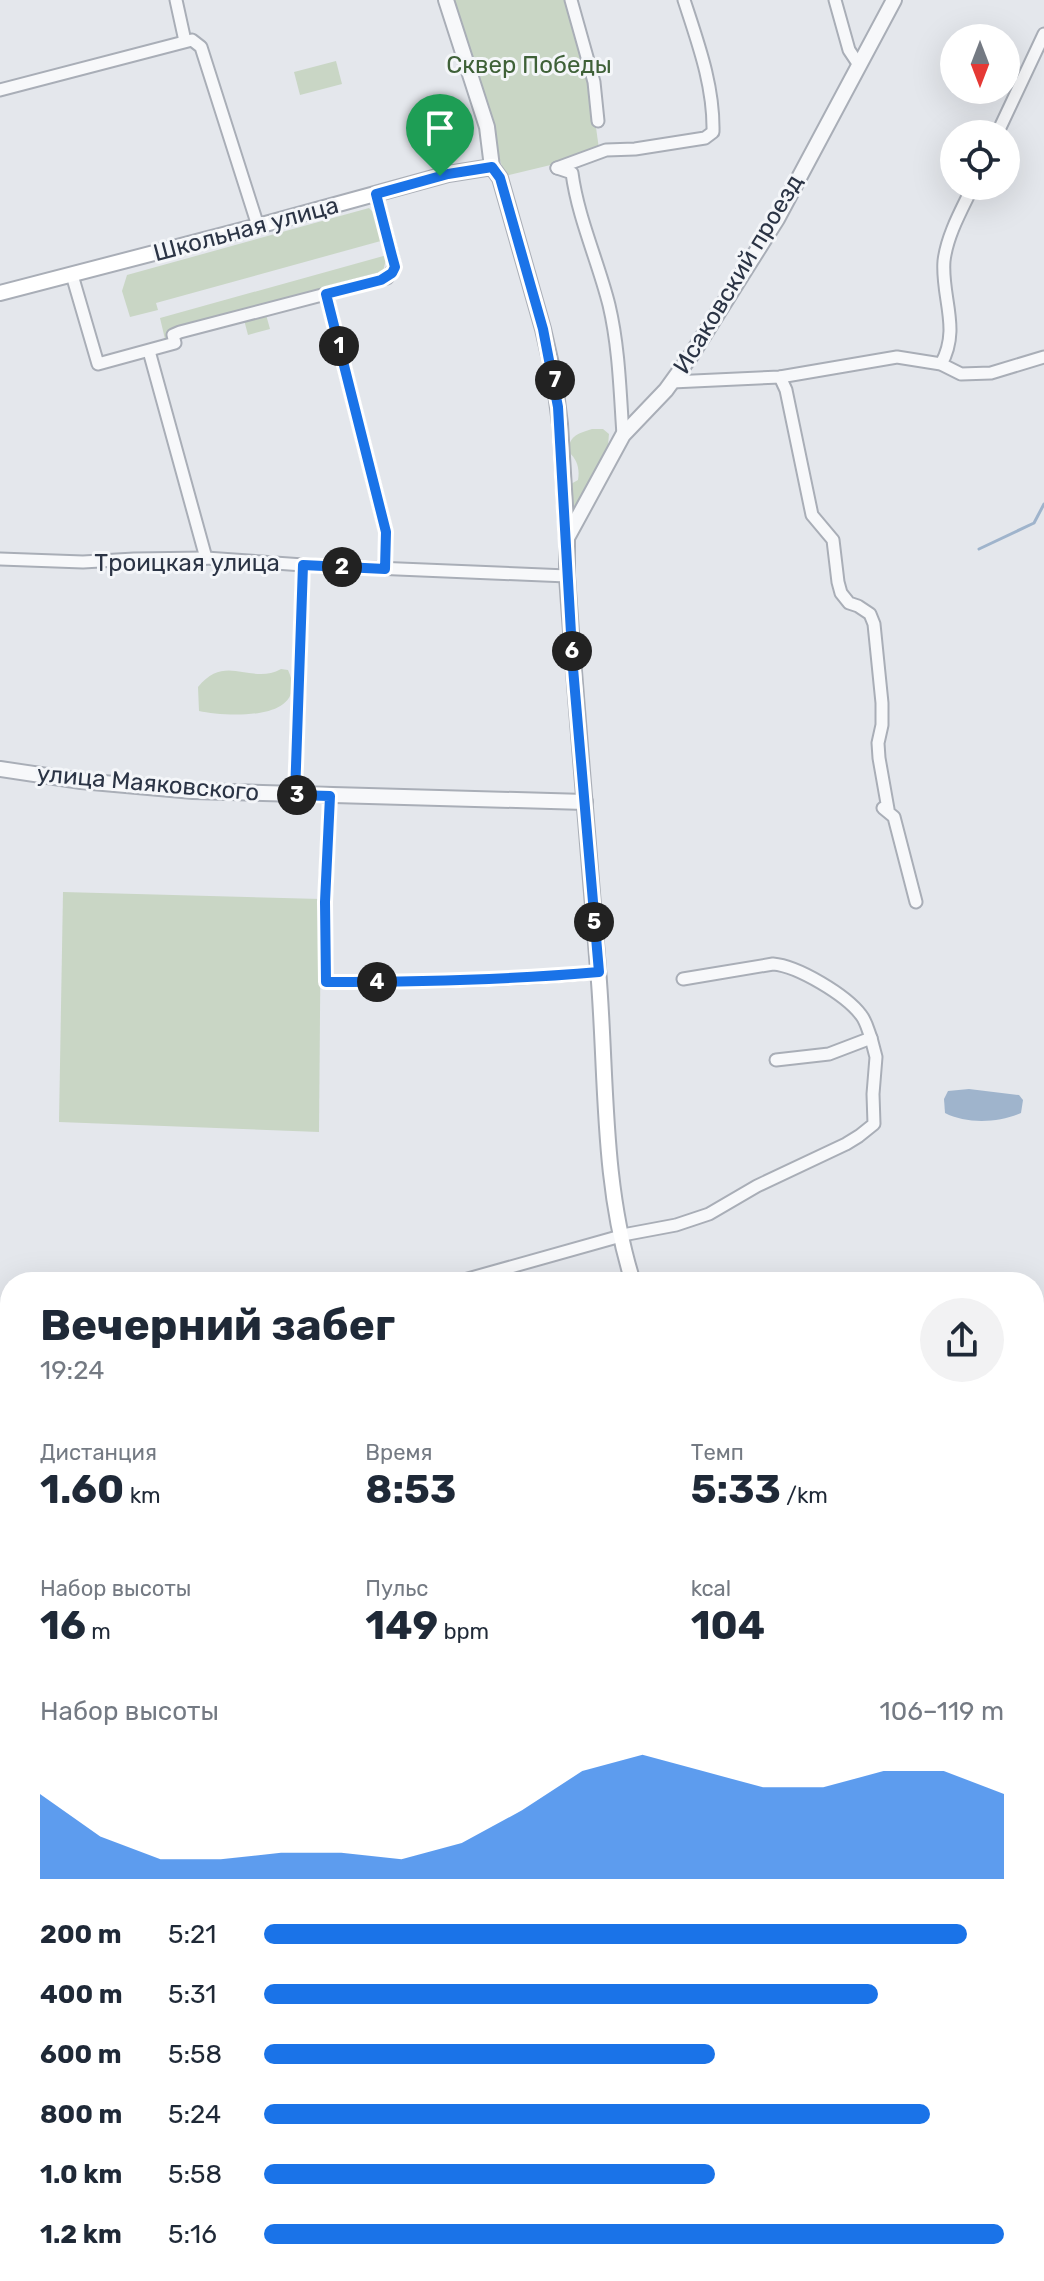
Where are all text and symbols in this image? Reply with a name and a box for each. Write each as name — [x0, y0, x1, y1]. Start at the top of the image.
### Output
north arrow — [940, 24, 1020, 104]
map controls — [940, 24, 1020, 200]
park label: Сквер Победы — [446, 51, 612, 79]
pin — [406, 94, 474, 176]
icon: arrive — [418, 106, 462, 150]
button: locate — [940, 120, 1020, 200]
street label: Исаковский проезд — [667, 169, 809, 379]
street label: Школьная улица — [150, 191, 342, 267]
pin: 1 — [319, 326, 359, 366]
text: 1 — [334, 332, 344, 359]
pin: 7 — [535, 360, 575, 400]
text: 7 — [549, 366, 561, 393]
pin: 2 — [322, 547, 362, 587]
street label: Троицкая улица — [94, 549, 280, 577]
text: 2 — [335, 553, 349, 580]
pin: 6 — [552, 631, 592, 671]
text: 6 — [565, 637, 579, 664]
street label: улица Маяковского — [36, 759, 260, 807]
pin: 3 — [277, 775, 317, 815]
text: 3 — [290, 781, 304, 808]
pin: 5 — [574, 902, 614, 942]
text: 5 — [587, 908, 601, 935]
pin: 4 — [357, 962, 397, 1002]
text: 4 — [369, 968, 385, 995]
button: share — [920, 1298, 1004, 1382]
text: Вечерний забег — [40, 1299, 395, 1351]
text: 19:24 — [40, 1355, 104, 1386]
text: Дистанция — [40, 1439, 157, 1466]
text: Время — [365, 1439, 432, 1466]
text: Темп — [691, 1439, 744, 1466]
text: 1.60 — [40, 1466, 124, 1513]
text: 8:53 — [365, 1466, 456, 1513]
text: 5:33 — [691, 1466, 781, 1513]
text: km — [124, 1482, 161, 1509]
text: /km — [781, 1482, 828, 1509]
text: Набор высоты — [40, 1575, 191, 1602]
text: Пульс — [365, 1575, 428, 1602]
text: kcal — [691, 1575, 731, 1602]
text: 16 — [40, 1602, 86, 1649]
text: 149 — [365, 1602, 438, 1649]
text: 104 — [691, 1602, 765, 1649]
text: m — [86, 1618, 111, 1645]
text: bpm — [438, 1618, 489, 1645]
text: Набор высоты — [40, 1696, 219, 1727]
text: 106–119 m — [880, 1696, 1004, 1727]
text: 200 m — [40, 1919, 122, 1950]
text: 5:21 — [168, 1919, 217, 1950]
text: 400 m — [40, 1979, 122, 2010]
text: 5:31 — [168, 1979, 216, 2010]
text: 600 m — [40, 2039, 122, 2070]
text: 5:58 — [168, 2039, 222, 2070]
text: 800 m — [40, 2099, 122, 2130]
text: 5:24 — [168, 2099, 221, 2130]
text: 1.0 km — [40, 2159, 122, 2190]
text: 5:58 — [168, 2159, 222, 2190]
text: 1.2 km — [40, 2219, 122, 2250]
text: 5:16 — [168, 2219, 217, 2250]

